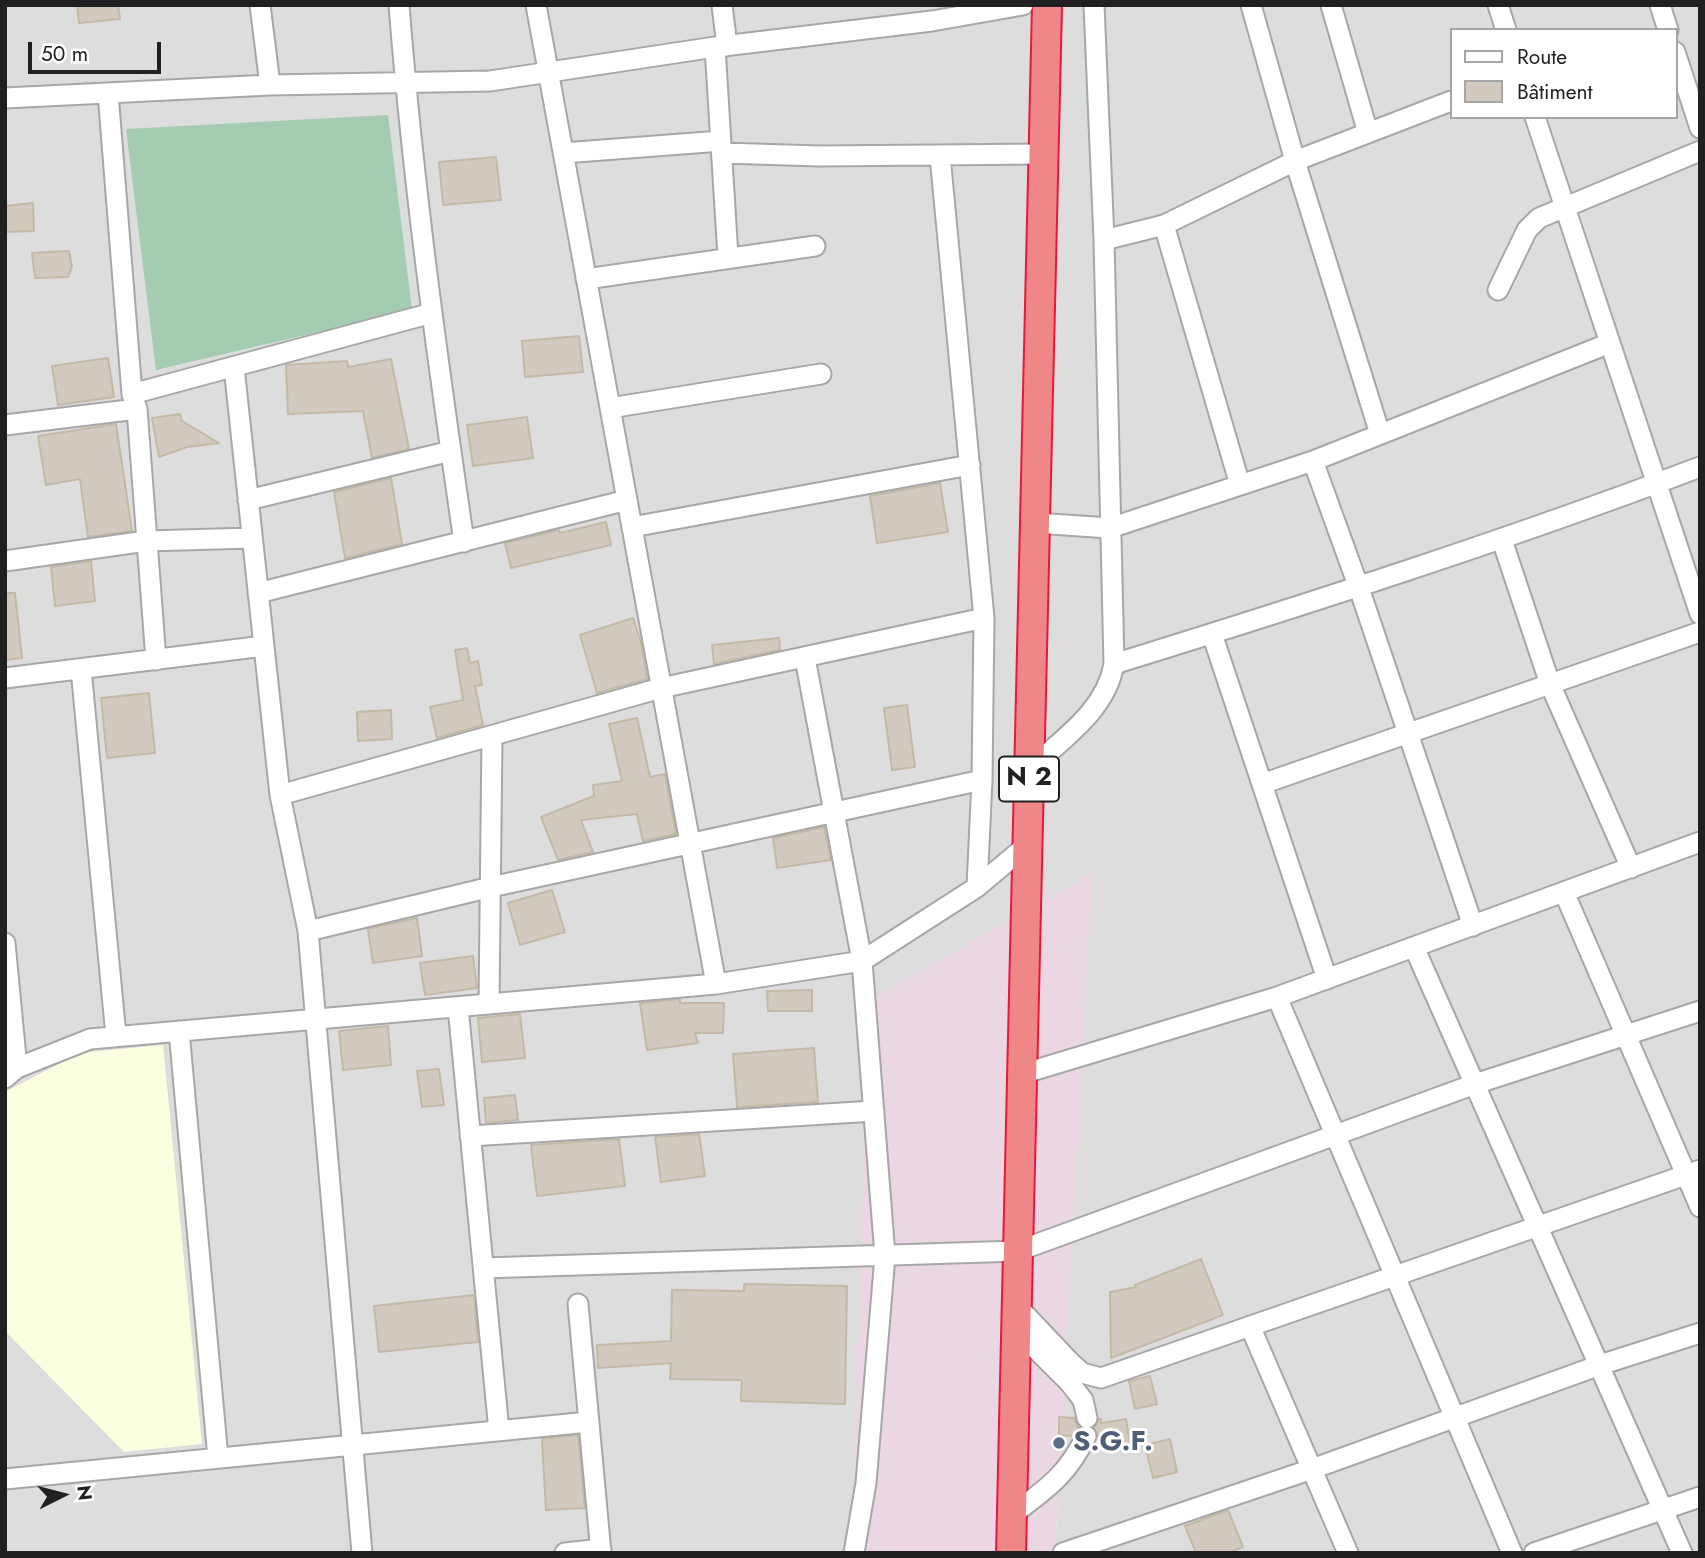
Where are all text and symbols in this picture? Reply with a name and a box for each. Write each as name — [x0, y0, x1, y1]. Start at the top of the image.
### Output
scale bar — [32, 28, 164, 72]
legend — [1450, 28, 1677, 119]
text: 50 m — [41, 39, 88, 69]
text: Route — [1517, 42, 1567, 72]
text: Bâtiment — [1517, 77, 1593, 107]
road number: N 2 — [999, 757, 1059, 802]
place label: S.G.F. — [1073, 1426, 1153, 1460]
marker: S.G.F. — [1051, 1435, 1067, 1451]
north arrow — [28, 1460, 98, 1530]
text: N — [70, 1484, 99, 1502]

